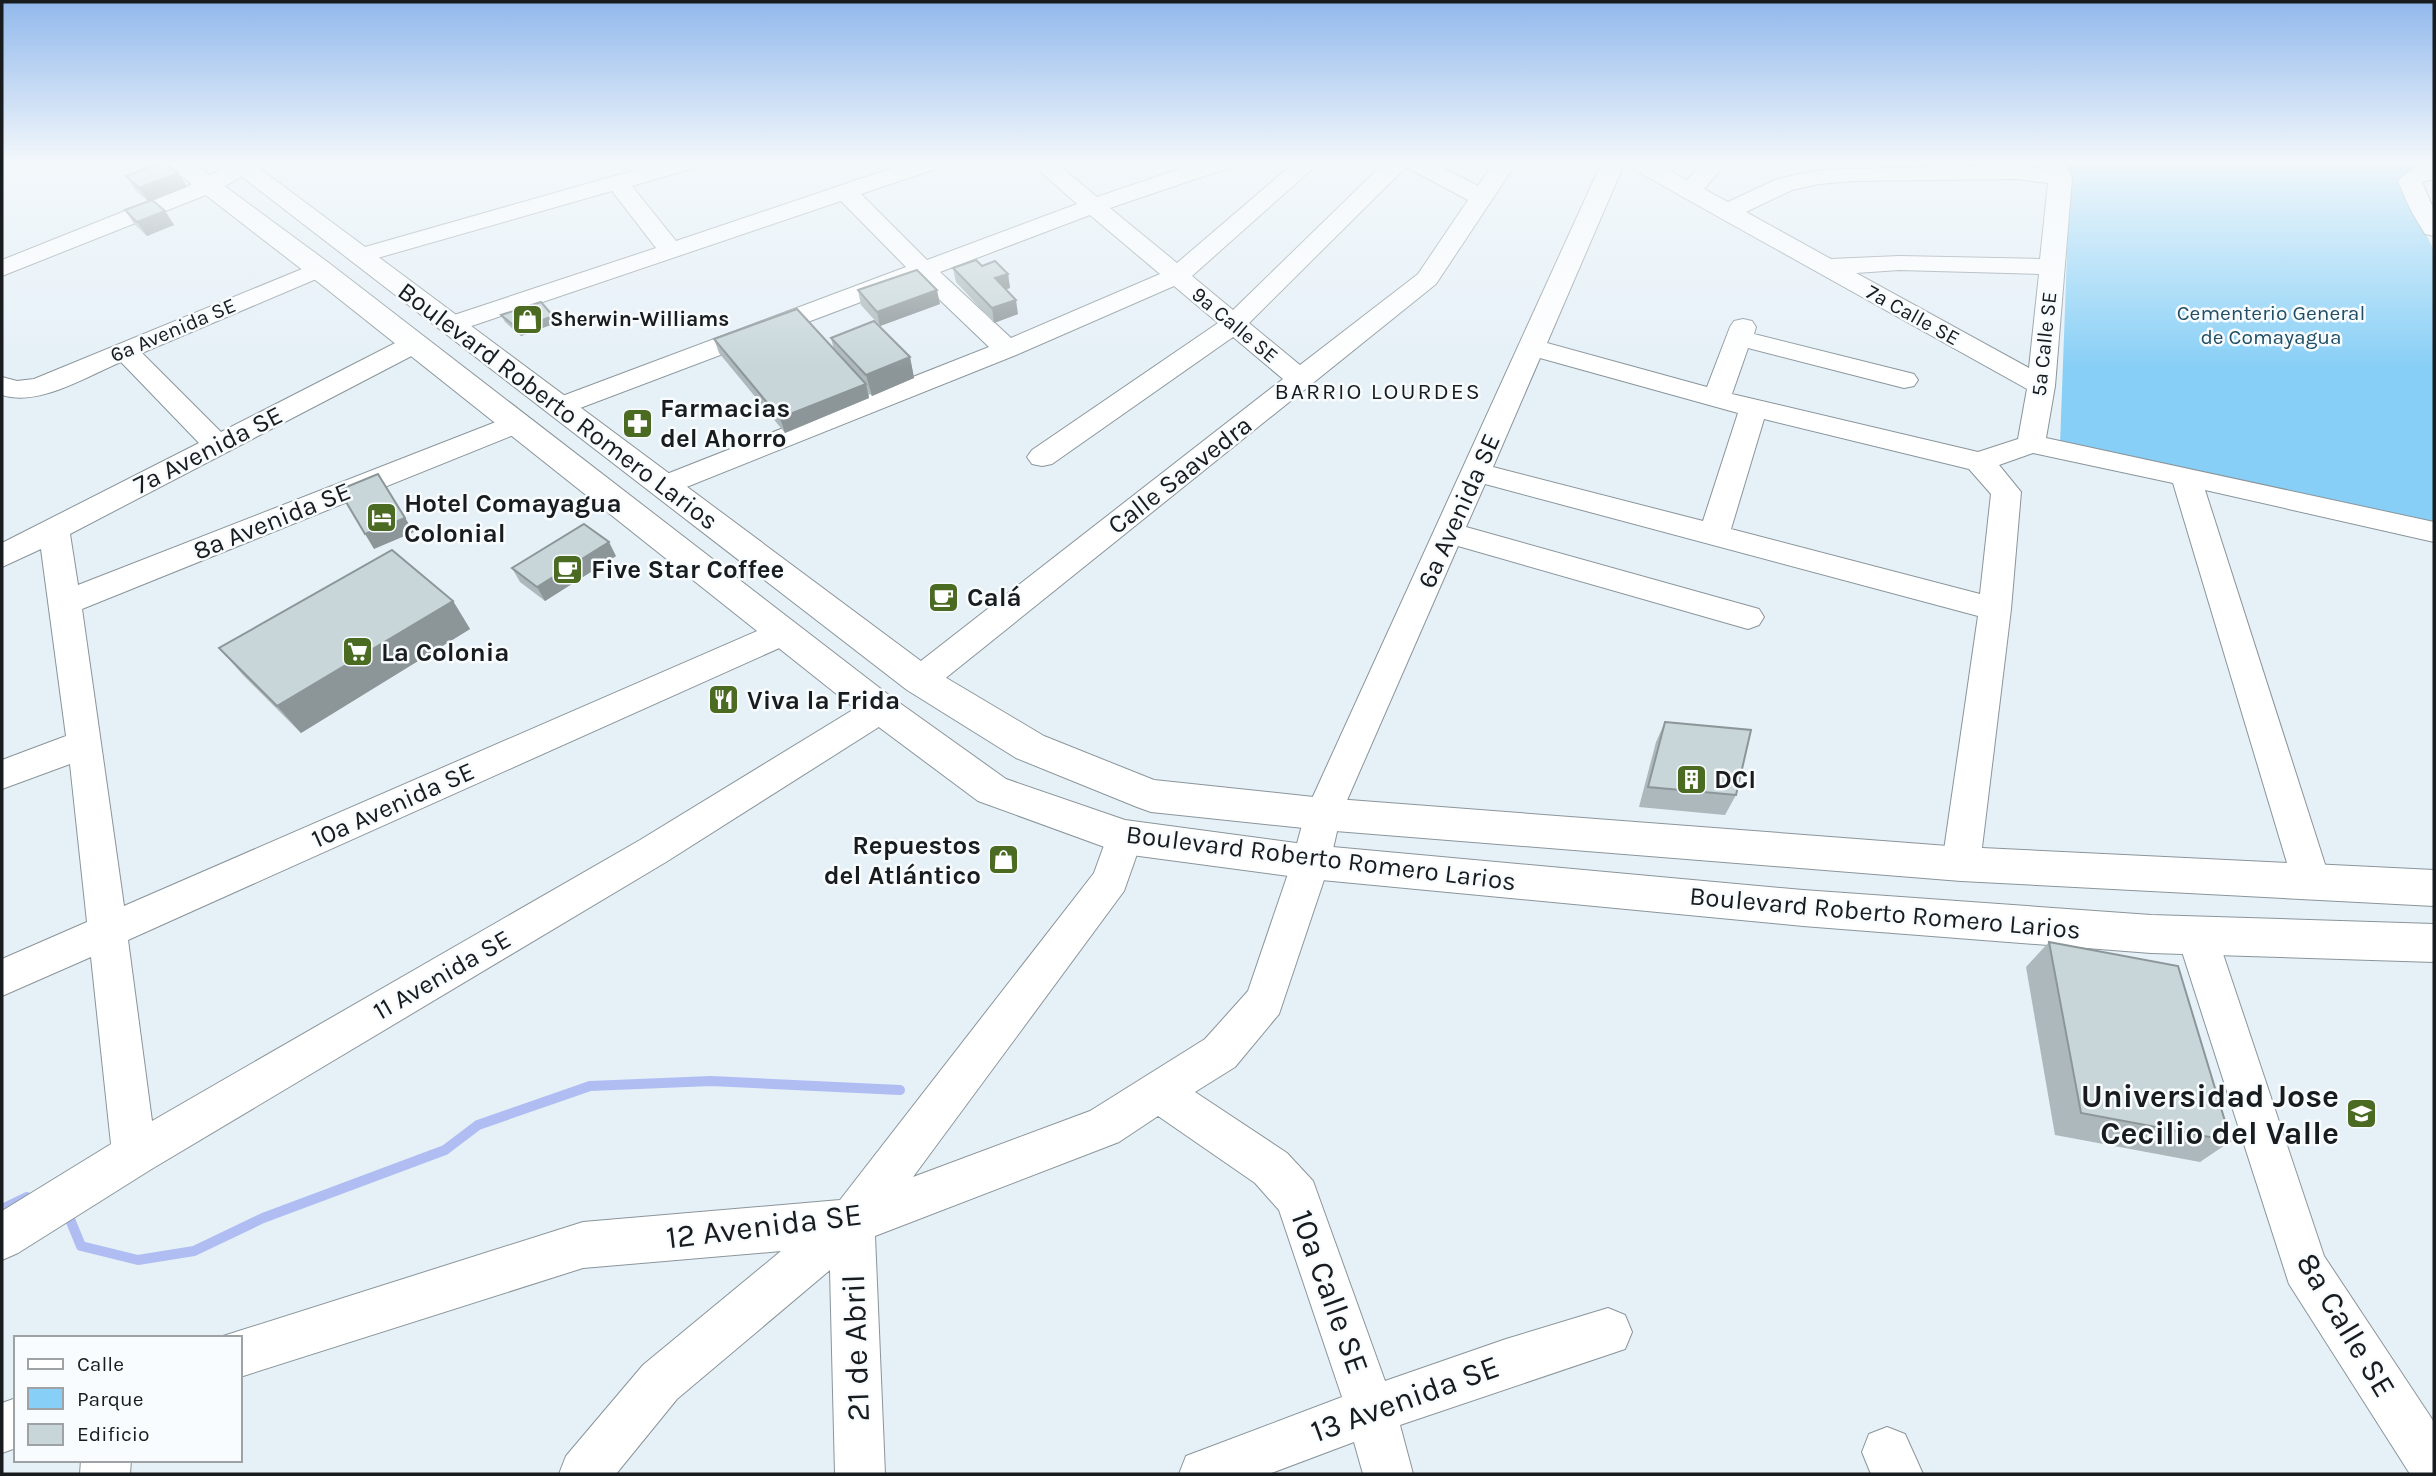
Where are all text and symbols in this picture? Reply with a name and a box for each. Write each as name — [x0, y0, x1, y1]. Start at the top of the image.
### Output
street label: Boulevard Roberto Romero Larios — [392, 275, 724, 537]
street label: 7a Calle SE — [1862, 280, 1964, 350]
street label: 9a Calle SE — [1187, 282, 1283, 368]
street label: 5a Calle SE — [2027, 291, 2061, 397]
street label: 6a Avenida SE — [107, 293, 239, 367]
park label: Cementerio General de Comayagua — [2177, 301, 2365, 349]
shop icon: Sherwin-Williams — [510, 302, 544, 336]
place label: Sherwin-Williams — [550, 307, 729, 331]
district label: BARRIO LOURDES — [1274, 378, 1482, 405]
place label: Farmacias del Ahorro — [660, 393, 790, 454]
street label: 7a Avenida SE — [128, 399, 288, 501]
pharmacy icon: Farmacias del Ahorro — [620, 406, 654, 440]
street label: Calle Saavedra — [1102, 409, 1258, 541]
street label: 6a Avenida SE — [1411, 429, 1507, 593]
street label: 8a Avenida SE — [189, 475, 355, 567]
place label: Hotel Comayagua Colonial — [404, 488, 622, 549]
hotel icon: Hotel Comayagua Colonial — [364, 501, 398, 535]
cafe icon: Five Star Coffee — [551, 552, 585, 586]
place label: Five Star Coffee — [591, 554, 784, 585]
cafe icon: Calá — [927, 580, 961, 614]
place label: Calá — [967, 582, 1022, 613]
supermarket icon: La Colonia — [341, 635, 375, 669]
place label: La Colonia — [381, 637, 509, 668]
restaurant icon: Viva la Frida — [707, 683, 741, 717]
place label: Viva la Frida — [747, 685, 900, 716]
street label: 10a Avenida SE — [307, 755, 479, 855]
building icon: DCI — [1674, 762, 1708, 796]
place label: DCI — [1714, 764, 1756, 795]
street label: Boulevard Roberto Romero Larios — [1124, 819, 1518, 897]
place label: Repuestos del Atlántico — [824, 830, 981, 891]
shop icon: Repuestos del Atlántico — [987, 843, 1021, 877]
street label: Boulevard Roberto Romero Larios — [1688, 880, 2082, 946]
street label: 11 Avenida SE — [368, 923, 516, 1027]
place label: Universidad Jose Cecilio del Valle — [2081, 1078, 2339, 1152]
school or university icon: Universidad Jose Cecilio del Valle — [2345, 1097, 2379, 1131]
street label: 12 Avenida SE — [664, 1196, 864, 1256]
street label: 10a Calle SE — [1283, 1205, 1377, 1379]
street label: 8a Calle SE — [2289, 1246, 2403, 1404]
street label: 21 de Abril — [835, 1274, 877, 1422]
legend — [14, 1336, 242, 1462]
street label: 13 Avenida SE — [1306, 1348, 1504, 1450]
text: Calle — [77, 1352, 124, 1376]
text: Parque — [77, 1387, 144, 1411]
text: Edificio — [77, 1422, 150, 1446]

